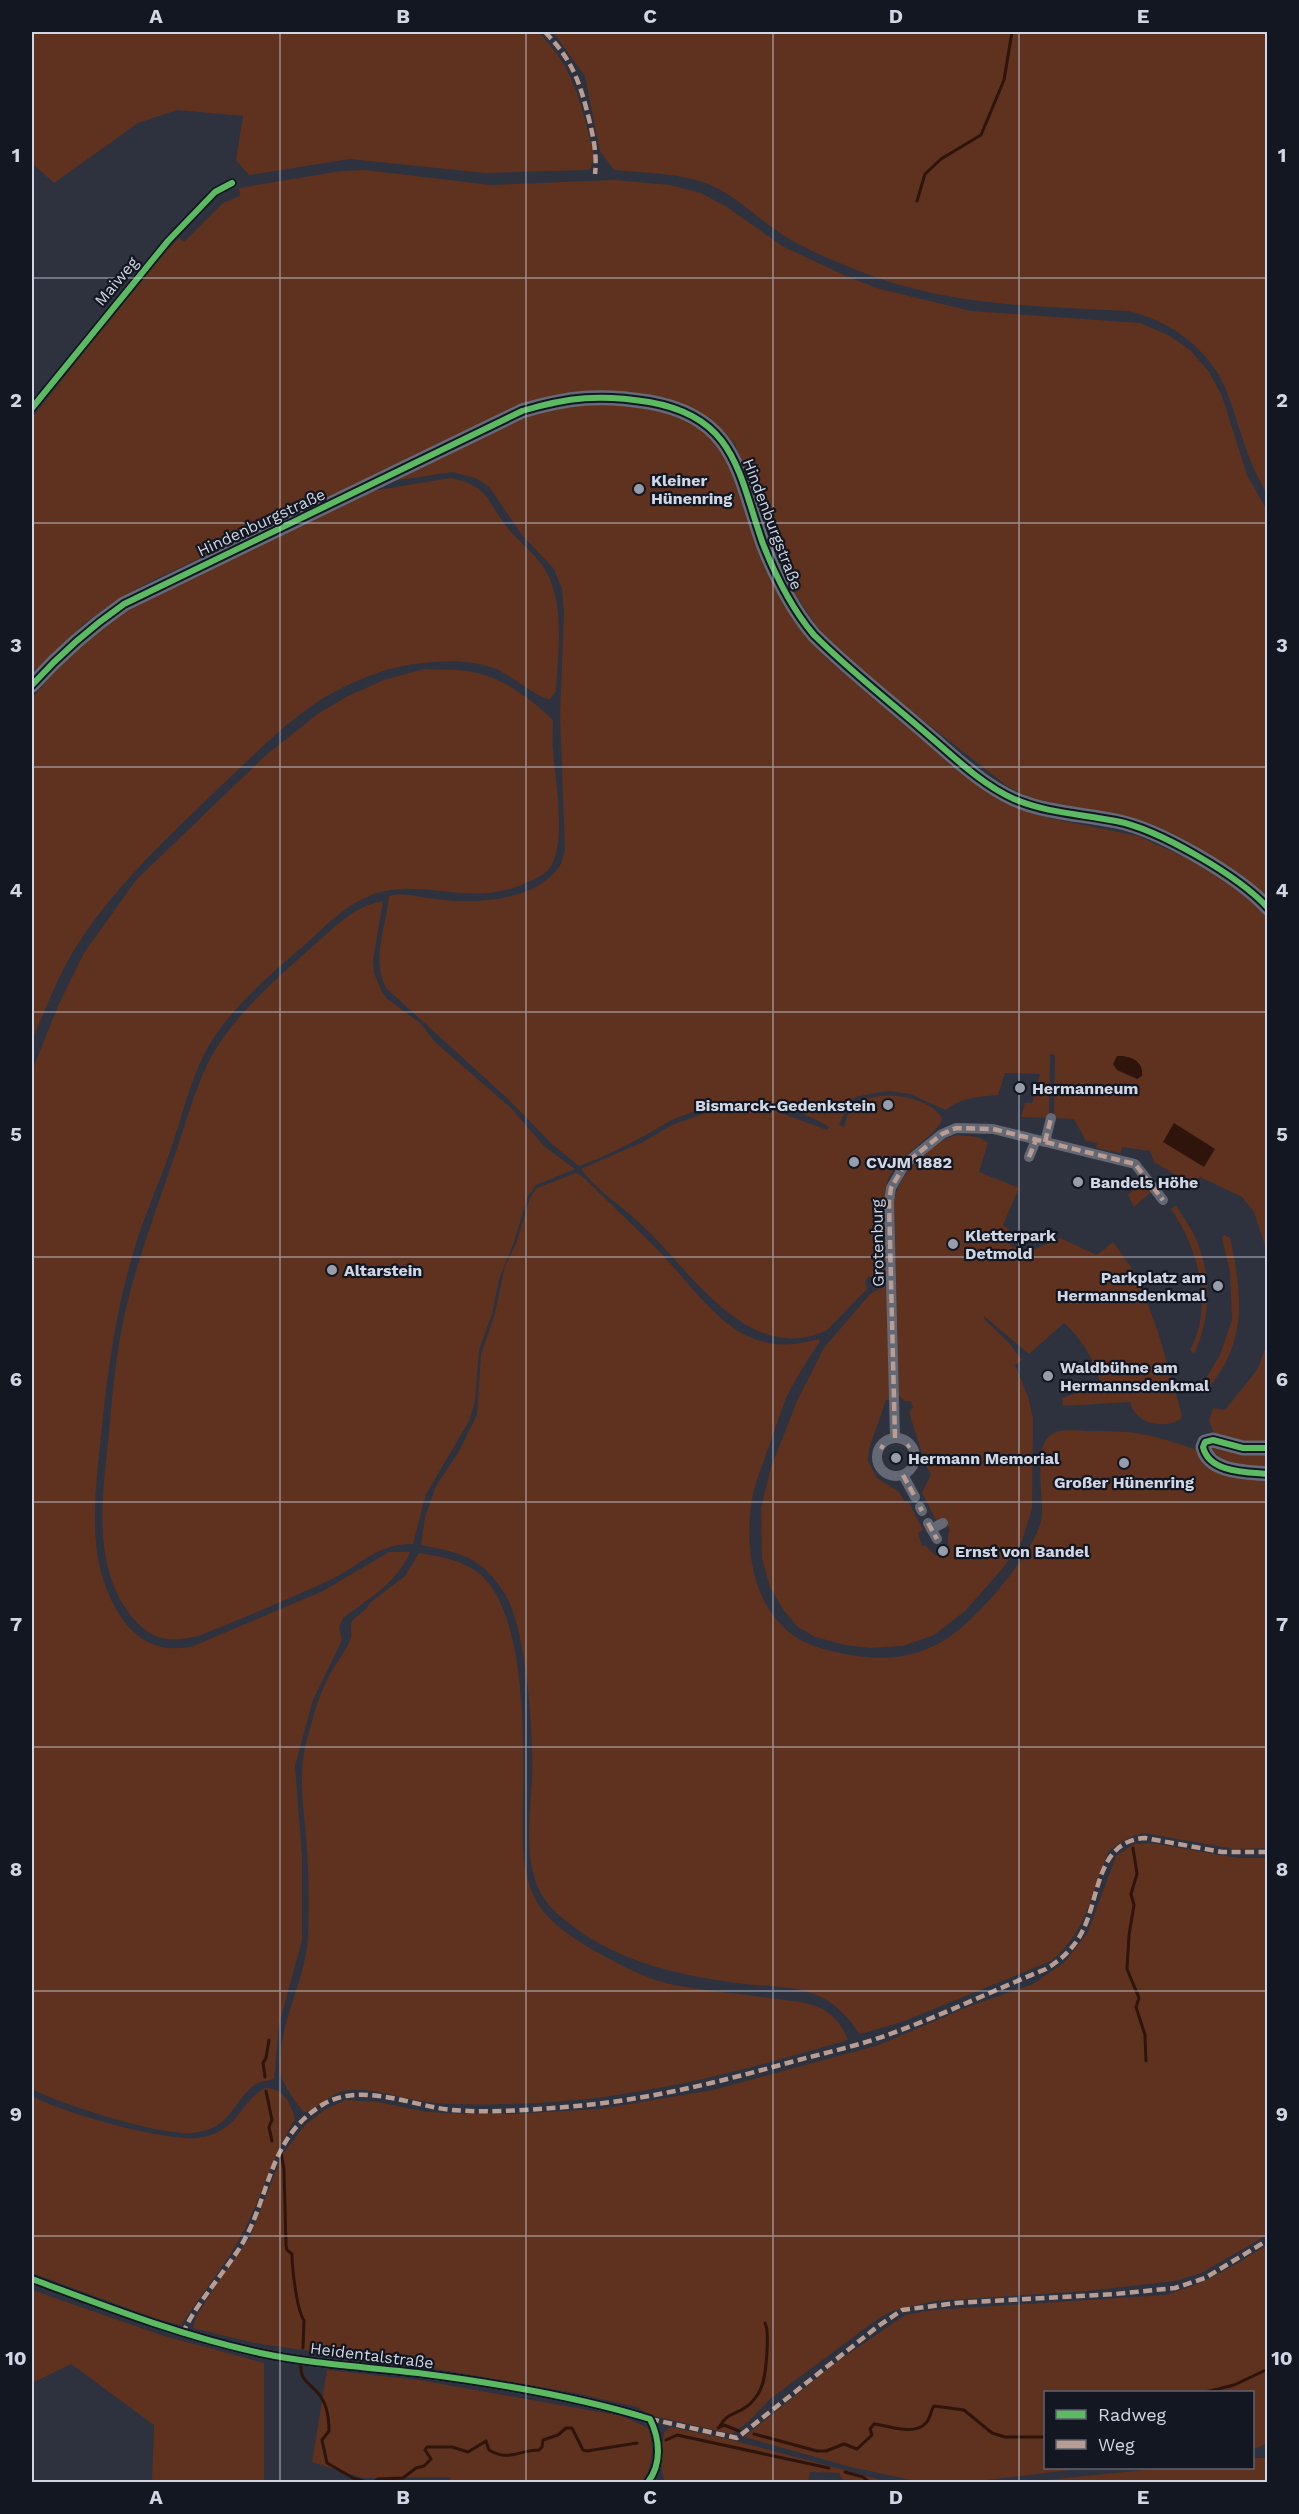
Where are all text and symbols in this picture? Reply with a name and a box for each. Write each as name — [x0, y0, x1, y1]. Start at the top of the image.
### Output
text: A — [149, 4, 163, 28]
text: B — [396, 4, 410, 28]
text: C — [643, 4, 657, 28]
text: D — [889, 4, 903, 28]
text: E — [1137, 4, 1149, 28]
text: 1 — [12, 143, 20, 167]
text: 1 — [1278, 143, 1286, 167]
street label: Maiweg — [91, 253, 143, 310]
text: 2 — [10, 388, 22, 412]
text: 2 — [1276, 388, 1288, 412]
street label: Hindenburgstraße — [739, 456, 806, 593]
place label: Kleiner Hünenring — [651, 471, 732, 508]
marker: Kleiner Hünenring — [632, 482, 646, 496]
street label: Hindenburgstraße — [194, 484, 328, 560]
text: 3 — [10, 633, 22, 657]
text: 3 — [1276, 633, 1288, 657]
text: 4 — [10, 878, 23, 902]
text: 4 — [1276, 878, 1289, 902]
place label: Hermanneum — [1032, 1079, 1138, 1098]
marker: Hermanneum — [1013, 1081, 1027, 1095]
place label: Bismarck-Gedenkstein — [695, 1096, 876, 1115]
marker: Bismarck-Gedenkstein — [881, 1098, 895, 1112]
text: 5 — [10, 1122, 22, 1146]
text: 5 — [1276, 1122, 1288, 1146]
place label: CVJM 1882 — [866, 1153, 952, 1172]
marker: CVJM 1882 — [847, 1155, 861, 1169]
place label: Bandels Höhe — [1090, 1173, 1198, 1192]
marker: Bandels Höhe — [1071, 1175, 1085, 1189]
street label: Grotenburg — [867, 1198, 888, 1287]
place label: Kletterpark Detmold — [965, 1226, 1056, 1263]
marker: Kletterpark Detmold — [946, 1237, 960, 1251]
place label: Altarstein — [344, 1261, 422, 1280]
marker: Altarstein — [325, 1263, 339, 1277]
place label: Parkplatz am Hermannsdenkmal — [1057, 1268, 1207, 1305]
marker: Parkplatz am Hermannsdenkmal — [1211, 1279, 1225, 1293]
place label: Waldbühne am Hermannsdenkmal — [1060, 1358, 1210, 1395]
text: 6 — [10, 1367, 22, 1391]
text: 6 — [1276, 1367, 1288, 1391]
marker: Waldbühne am Hermannsdenkmal — [1041, 1369, 1055, 1383]
place label: Hermann Memorial — [908, 1449, 1060, 1468]
marker: Hermann Memorial — [889, 1451, 903, 1465]
marker: Großer Hünenring — [1117, 1456, 1131, 1470]
place label: Großer Hünenring — [1054, 1473, 1194, 1492]
place label: Ernst von Bandel — [955, 1542, 1090, 1561]
marker: Ernst von Bandel — [936, 1544, 950, 1558]
text: 7 — [10, 1612, 22, 1636]
text: 7 — [1276, 1612, 1288, 1636]
text: 8 — [10, 1857, 22, 1881]
text: 8 — [1276, 1857, 1288, 1881]
text: 9 — [10, 2102, 22, 2126]
text: 9 — [1276, 2102, 1288, 2126]
street label: Heidentalstraße — [309, 2338, 435, 2373]
text: 10 — [5, 2346, 27, 2370]
text: 10 — [1271, 2346, 1293, 2370]
legend — [1044, 2391, 1254, 2469]
text: Radweg — [1098, 2404, 1167, 2425]
text: Weg — [1098, 2434, 1135, 2455]
text: A — [149, 2485, 163, 2509]
text: B — [396, 2485, 410, 2509]
text: C — [643, 2485, 657, 2509]
text: D — [889, 2485, 903, 2509]
text: E — [1137, 2485, 1149, 2509]

